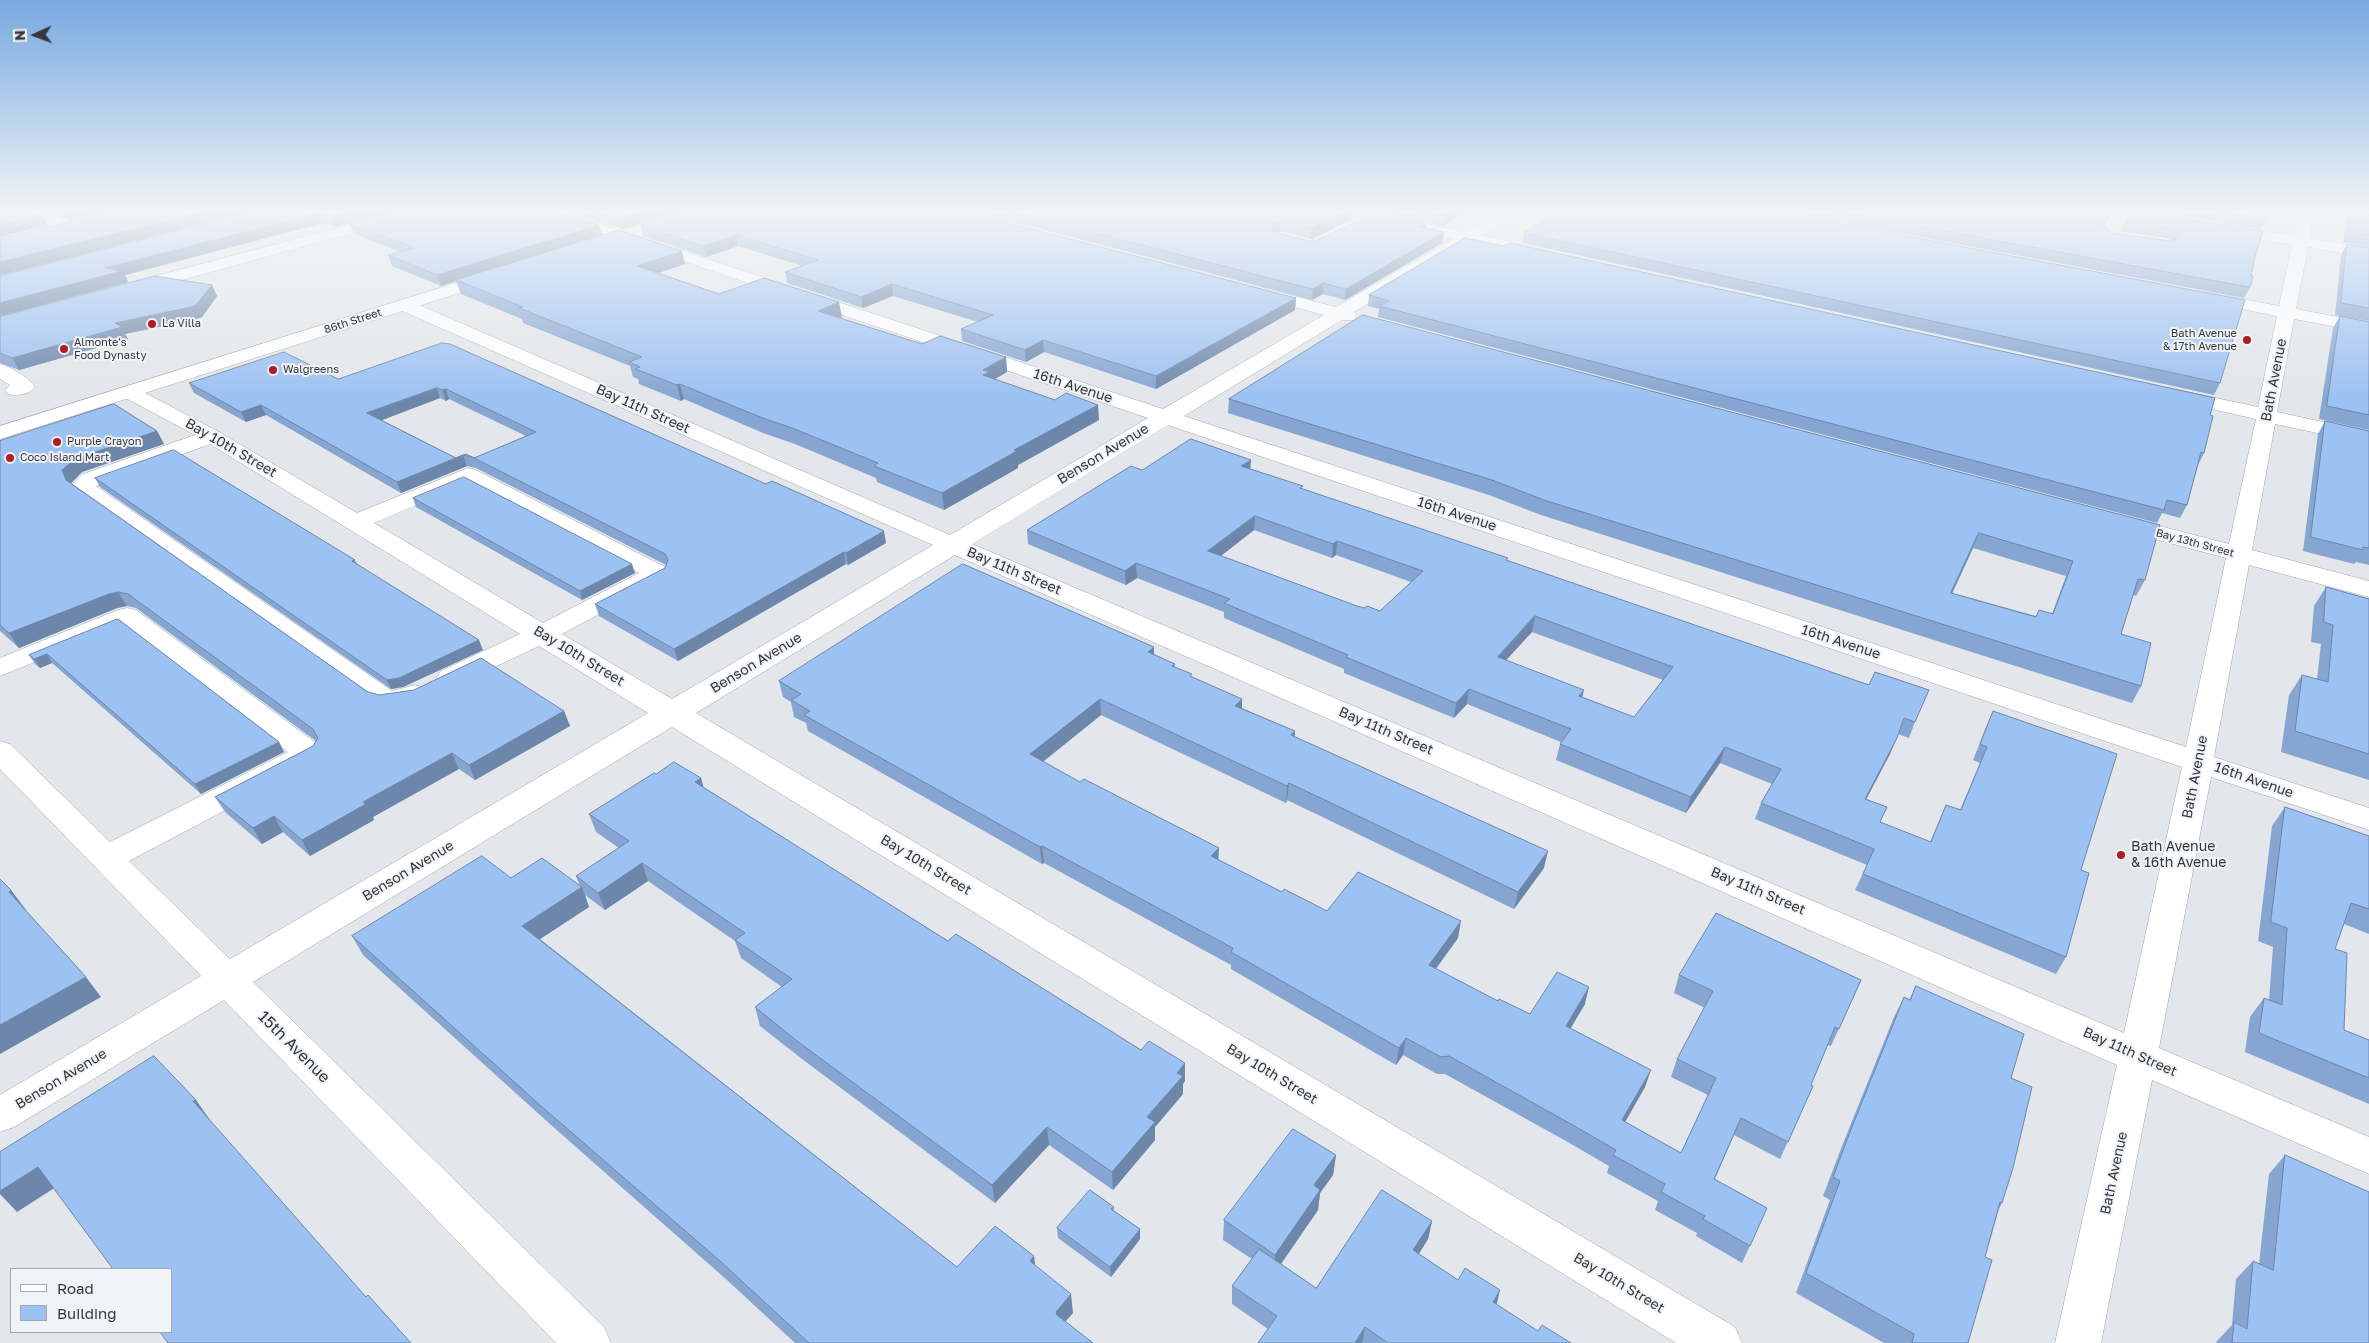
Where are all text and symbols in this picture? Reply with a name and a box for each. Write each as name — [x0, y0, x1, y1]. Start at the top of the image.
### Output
north arrow — [10, 10, 60, 60]
text: N — [11, 30, 28, 41]
street label: 86th Street — [323, 305, 383, 337]
place label: La Villa — [162, 317, 201, 331]
marker: La Villa — [146, 318, 158, 330]
place label: Bath Avenue & 17th Avenue — [2163, 327, 2237, 353]
marker: Bath Avenue & 17th Avenue — [2241, 334, 2253, 346]
place label: Almonte's Food Dynasty — [74, 336, 147, 362]
street label: Bath Avenue — [2258, 337, 2290, 423]
marker: Almonte's Food Dynasty — [58, 343, 70, 355]
place label: Walgreens — [283, 363, 339, 377]
marker: Walgreens — [267, 364, 279, 376]
street label: 16th Avenue — [1031, 365, 1115, 407]
street label: Bay 11th Street — [593, 381, 693, 437]
street label: Bay 10th Street — [182, 415, 280, 481]
street label: Benson Avenue — [1054, 420, 1152, 488]
place label: Purple Crayon — [67, 435, 141, 449]
marker: Purple Crayon — [51, 436, 63, 448]
place label: Coco Island Mart — [20, 451, 109, 465]
marker: Coco Island Mart — [4, 452, 16, 464]
street label: 16th Avenue — [1415, 493, 1499, 535]
street label: Bay 13th Street — [2154, 526, 2236, 560]
street label: Bay 11th Street — [964, 544, 1064, 598]
street label: 16th Avenue — [1799, 621, 1883, 663]
street label: Bay 10th Street — [531, 622, 627, 690]
street label: Benson Avenue — [707, 629, 805, 697]
street label: Bay 11th Street — [1336, 704, 1436, 758]
street label: Bath Avenue — [2179, 734, 2211, 820]
street label: 16th Avenue — [2212, 759, 2296, 801]
street label: Bay 10th Street — [878, 831, 974, 899]
street label: Benson Avenue — [359, 837, 457, 905]
place label: Bath Avenue & 16th Avenue — [2131, 839, 2226, 872]
marker: Bath Avenue & 16th Avenue — [2115, 849, 2127, 861]
street label: Bay 11th Street — [1708, 864, 1808, 918]
street label: 15th Avenue — [254, 1007, 334, 1087]
street label: Bay 11th Street — [2080, 1024, 2180, 1080]
street label: Bay 10th Street — [1224, 1040, 1320, 1108]
street label: Benson Avenue — [12, 1045, 110, 1113]
street label: Bath Avenue — [2097, 1130, 2131, 1216]
street label: Bay 10th Street — [1571, 1249, 1667, 1317]
legend — [10, 1268, 172, 1333]
text: Road — [57, 1279, 94, 1297]
text: Building — [57, 1304, 117, 1322]

